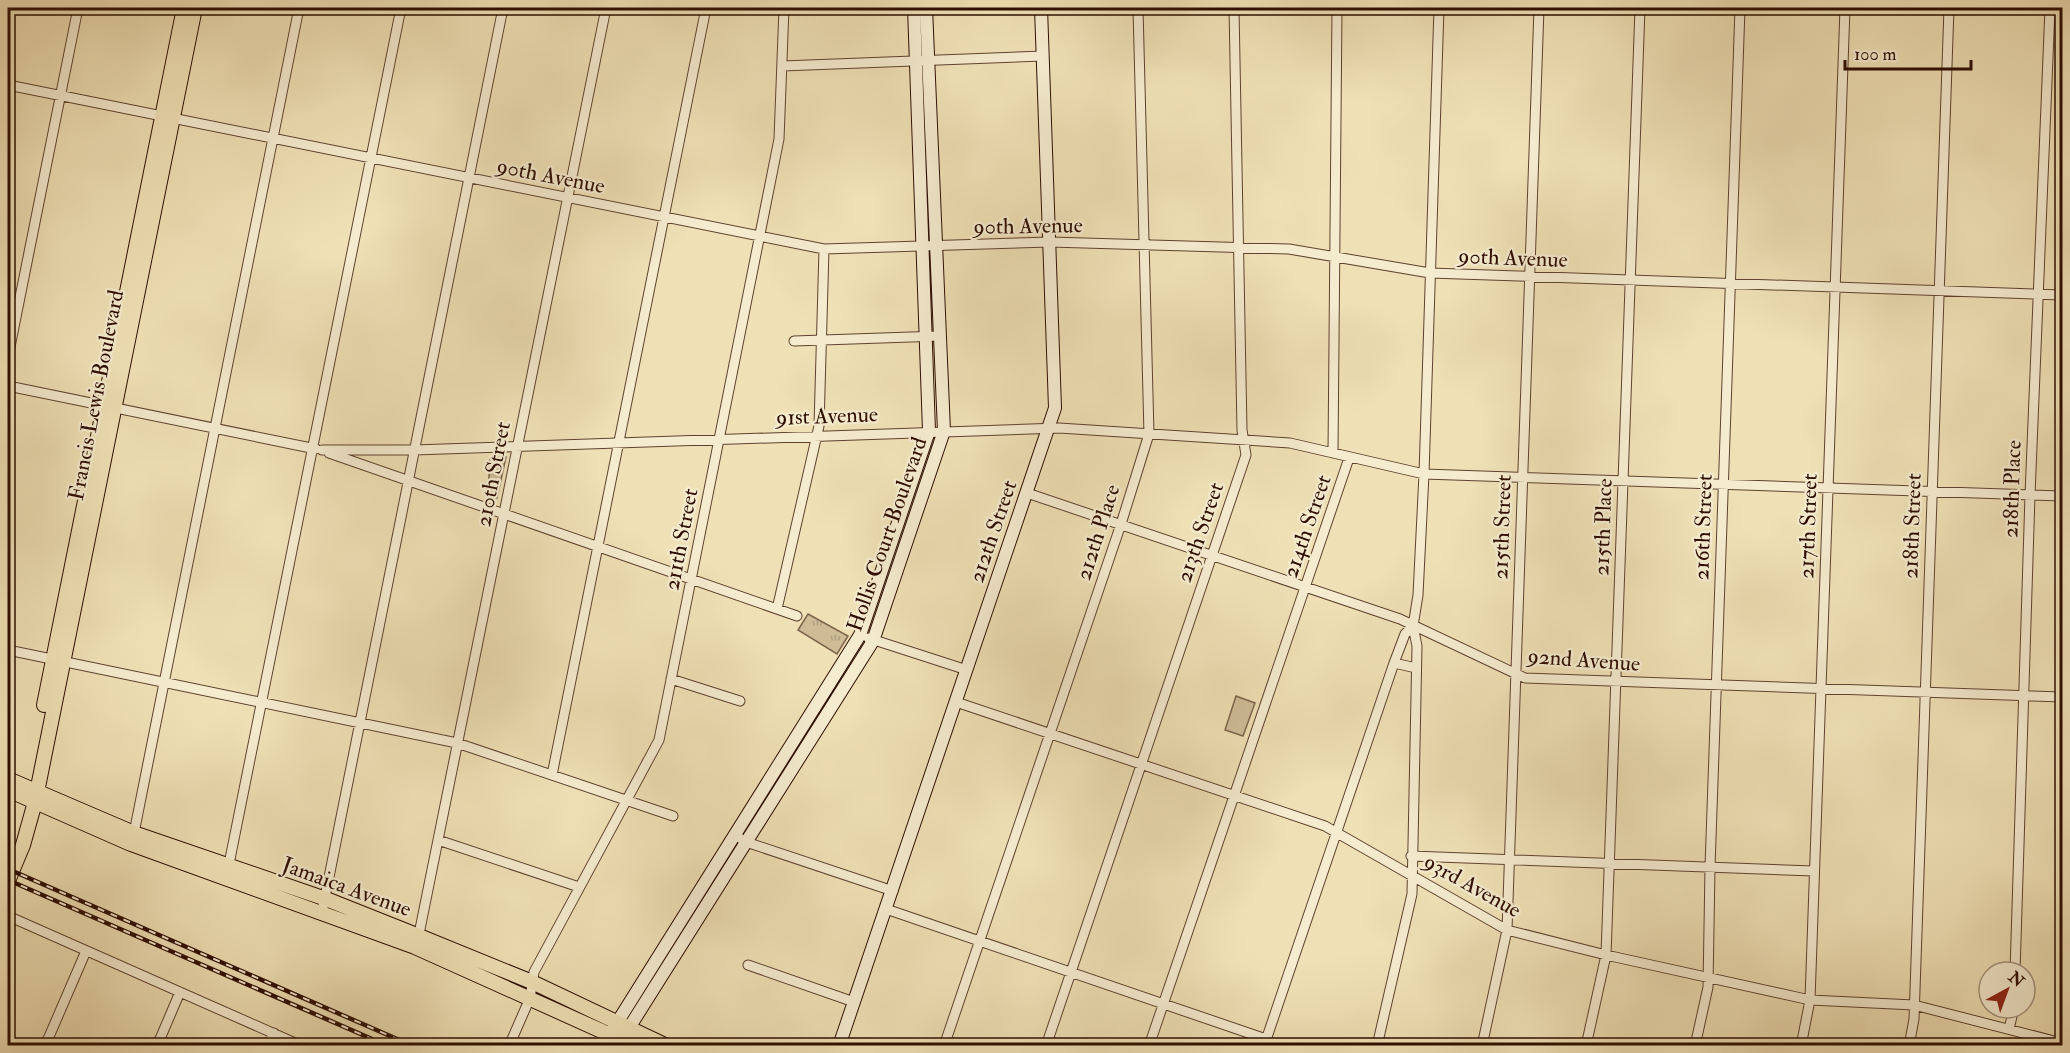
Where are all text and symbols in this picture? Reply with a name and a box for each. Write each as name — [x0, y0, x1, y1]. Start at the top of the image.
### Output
scale bar — [1845, 33, 1971, 71]
text: 100 m — [1854, 43, 1897, 66]
street label: 90th Avenue — [492, 151, 607, 200]
street label: 90th Avenue — [971, 211, 1083, 241]
street label: 90th Avenue — [1456, 242, 1568, 274]
street label: Francis Lewis Boulevard — [62, 287, 130, 503]
street label: 91st Avenue — [774, 400, 879, 432]
street label: 210th Street — [469, 419, 517, 529]
street label: Hollis Court Boulevard — [840, 433, 933, 635]
street label: 218th Place — [1996, 439, 2028, 539]
street label: 214th Street — [1276, 471, 1338, 582]
street label: 216th Street — [1687, 473, 1719, 581]
street label: 217th Street — [1792, 473, 1824, 579]
street label: 218th Street — [1896, 473, 1928, 579]
street label: 215th Street — [1486, 474, 1518, 580]
street label: 212th Street — [962, 476, 1024, 586]
street label: 215th Place — [1587, 478, 1619, 576]
street label: 213th Street — [1170, 479, 1230, 586]
street label: 212th Place — [1069, 481, 1127, 584]
street label: 211th Street — [657, 486, 705, 593]
street label: 92nd Avenue — [1525, 642, 1641, 678]
street label: 93rd Avenue — [1417, 847, 1526, 924]
street label: Jamaica Avenue — [277, 850, 415, 923]
north arrow — [1977, 960, 2037, 1020]
text: N — [2003, 967, 2029, 992]

